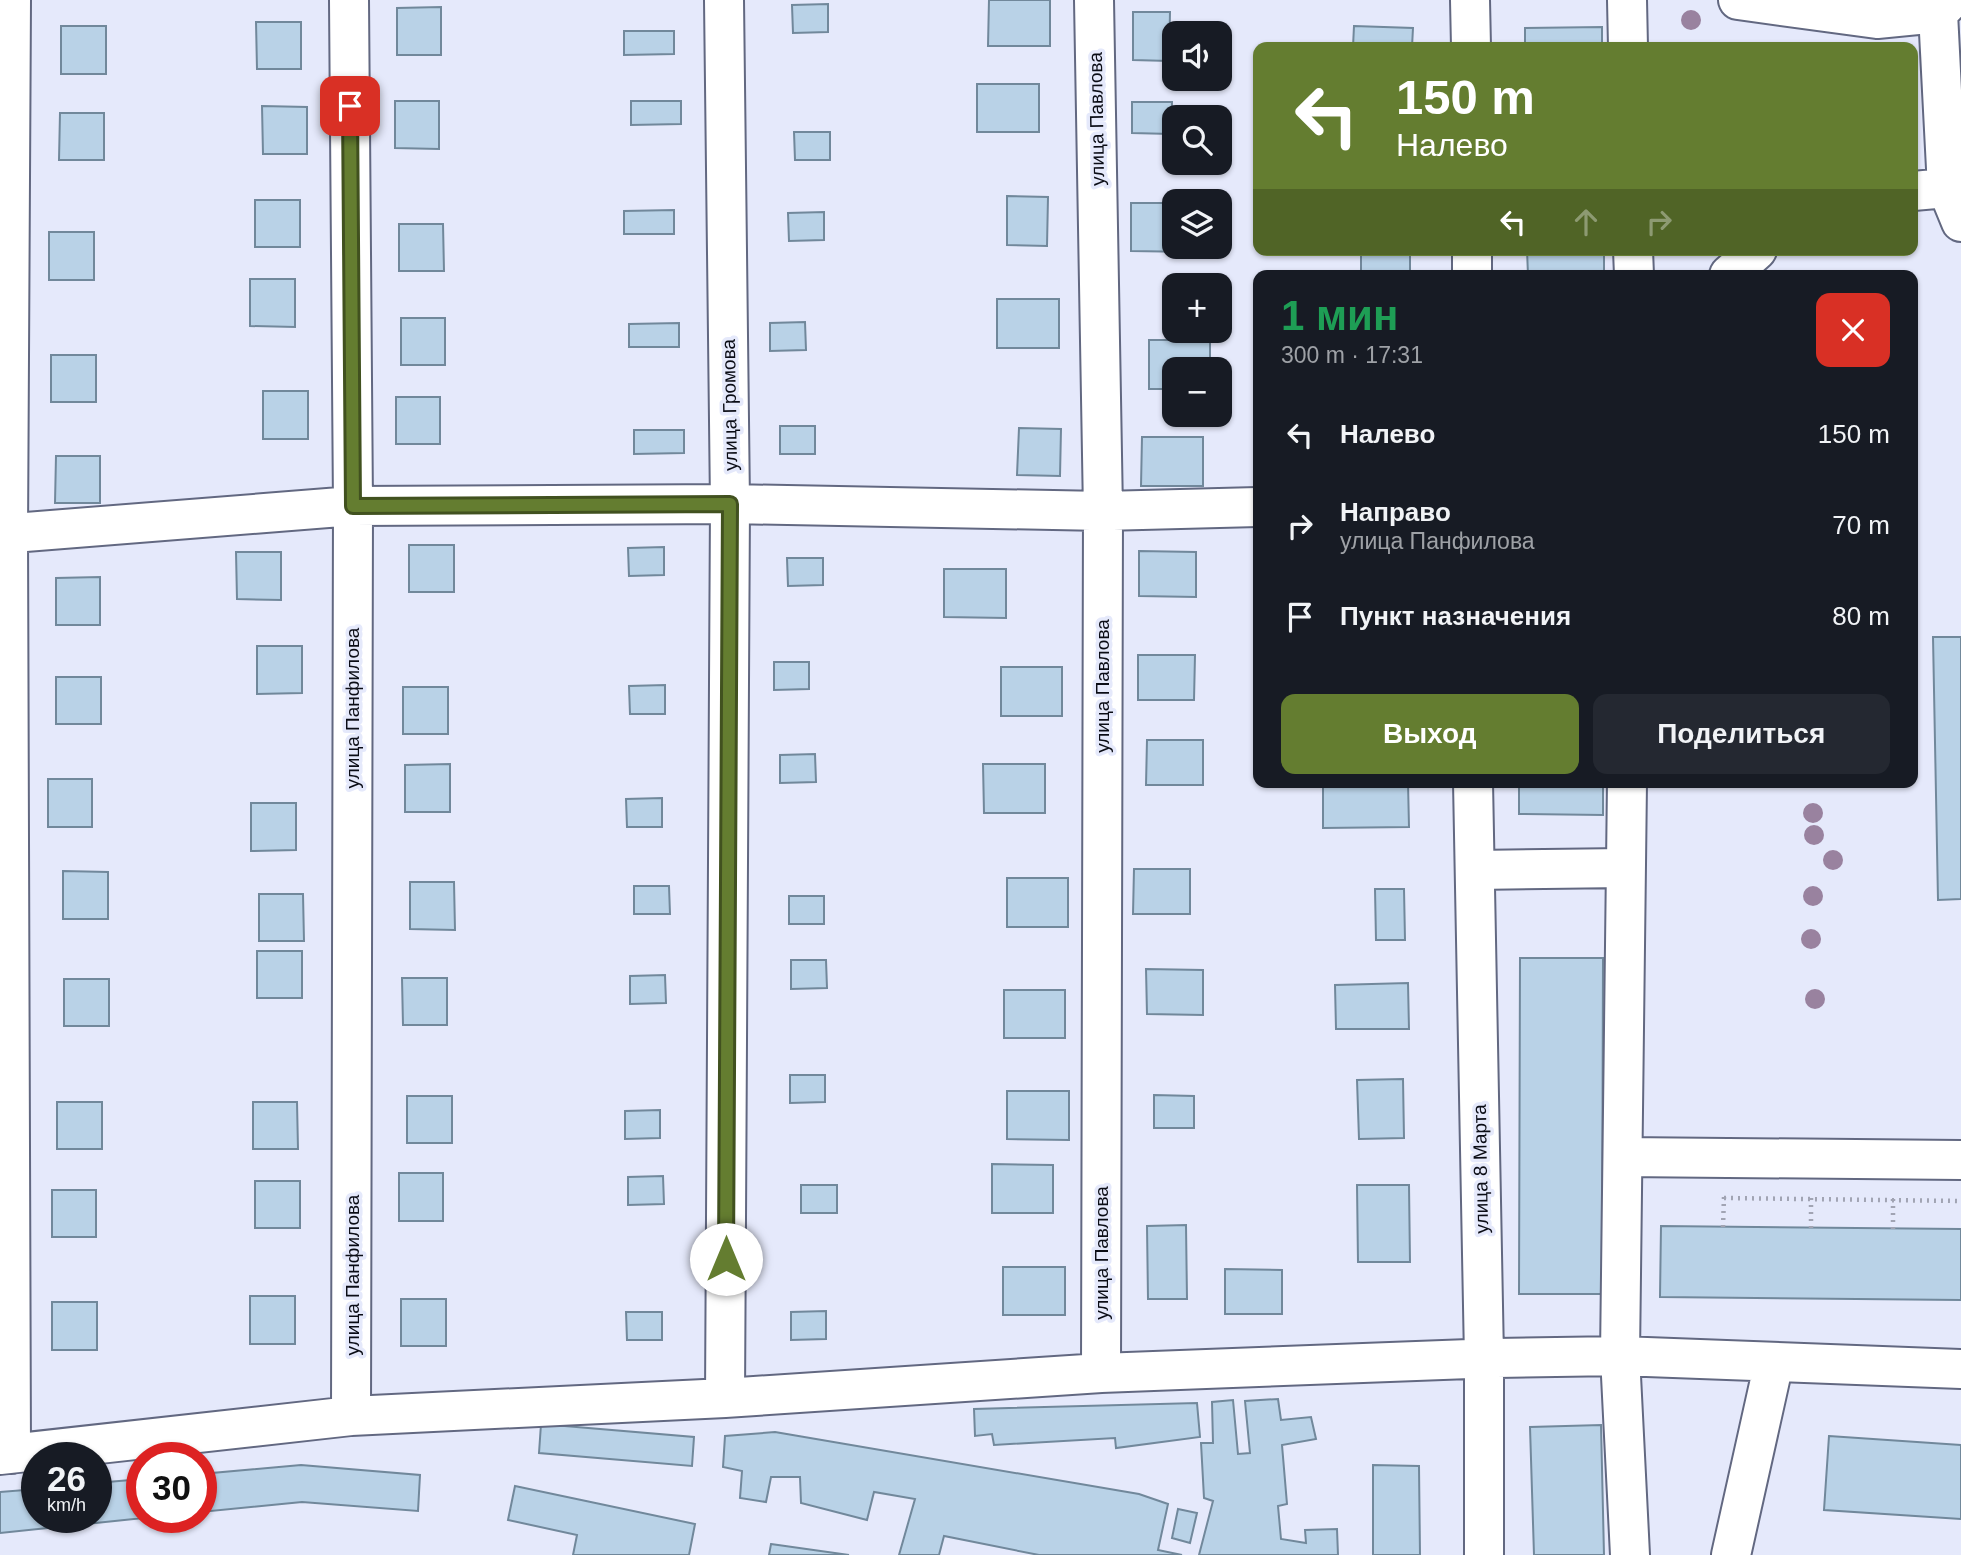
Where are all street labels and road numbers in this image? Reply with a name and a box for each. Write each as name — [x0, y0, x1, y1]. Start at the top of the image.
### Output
street label: улица Павлова — [1085, 52, 1108, 186]
street label: улица Громова — [718, 338, 741, 471]
street label: улица Павлова — [1092, 619, 1113, 753]
street label: улица Панфилова — [342, 627, 363, 788]
street label: улица 8 Марта — [1469, 1104, 1492, 1234]
street label: улица Павлова — [1091, 1186, 1112, 1320]
street label: улица Панфилова — [342, 1194, 363, 1355]

